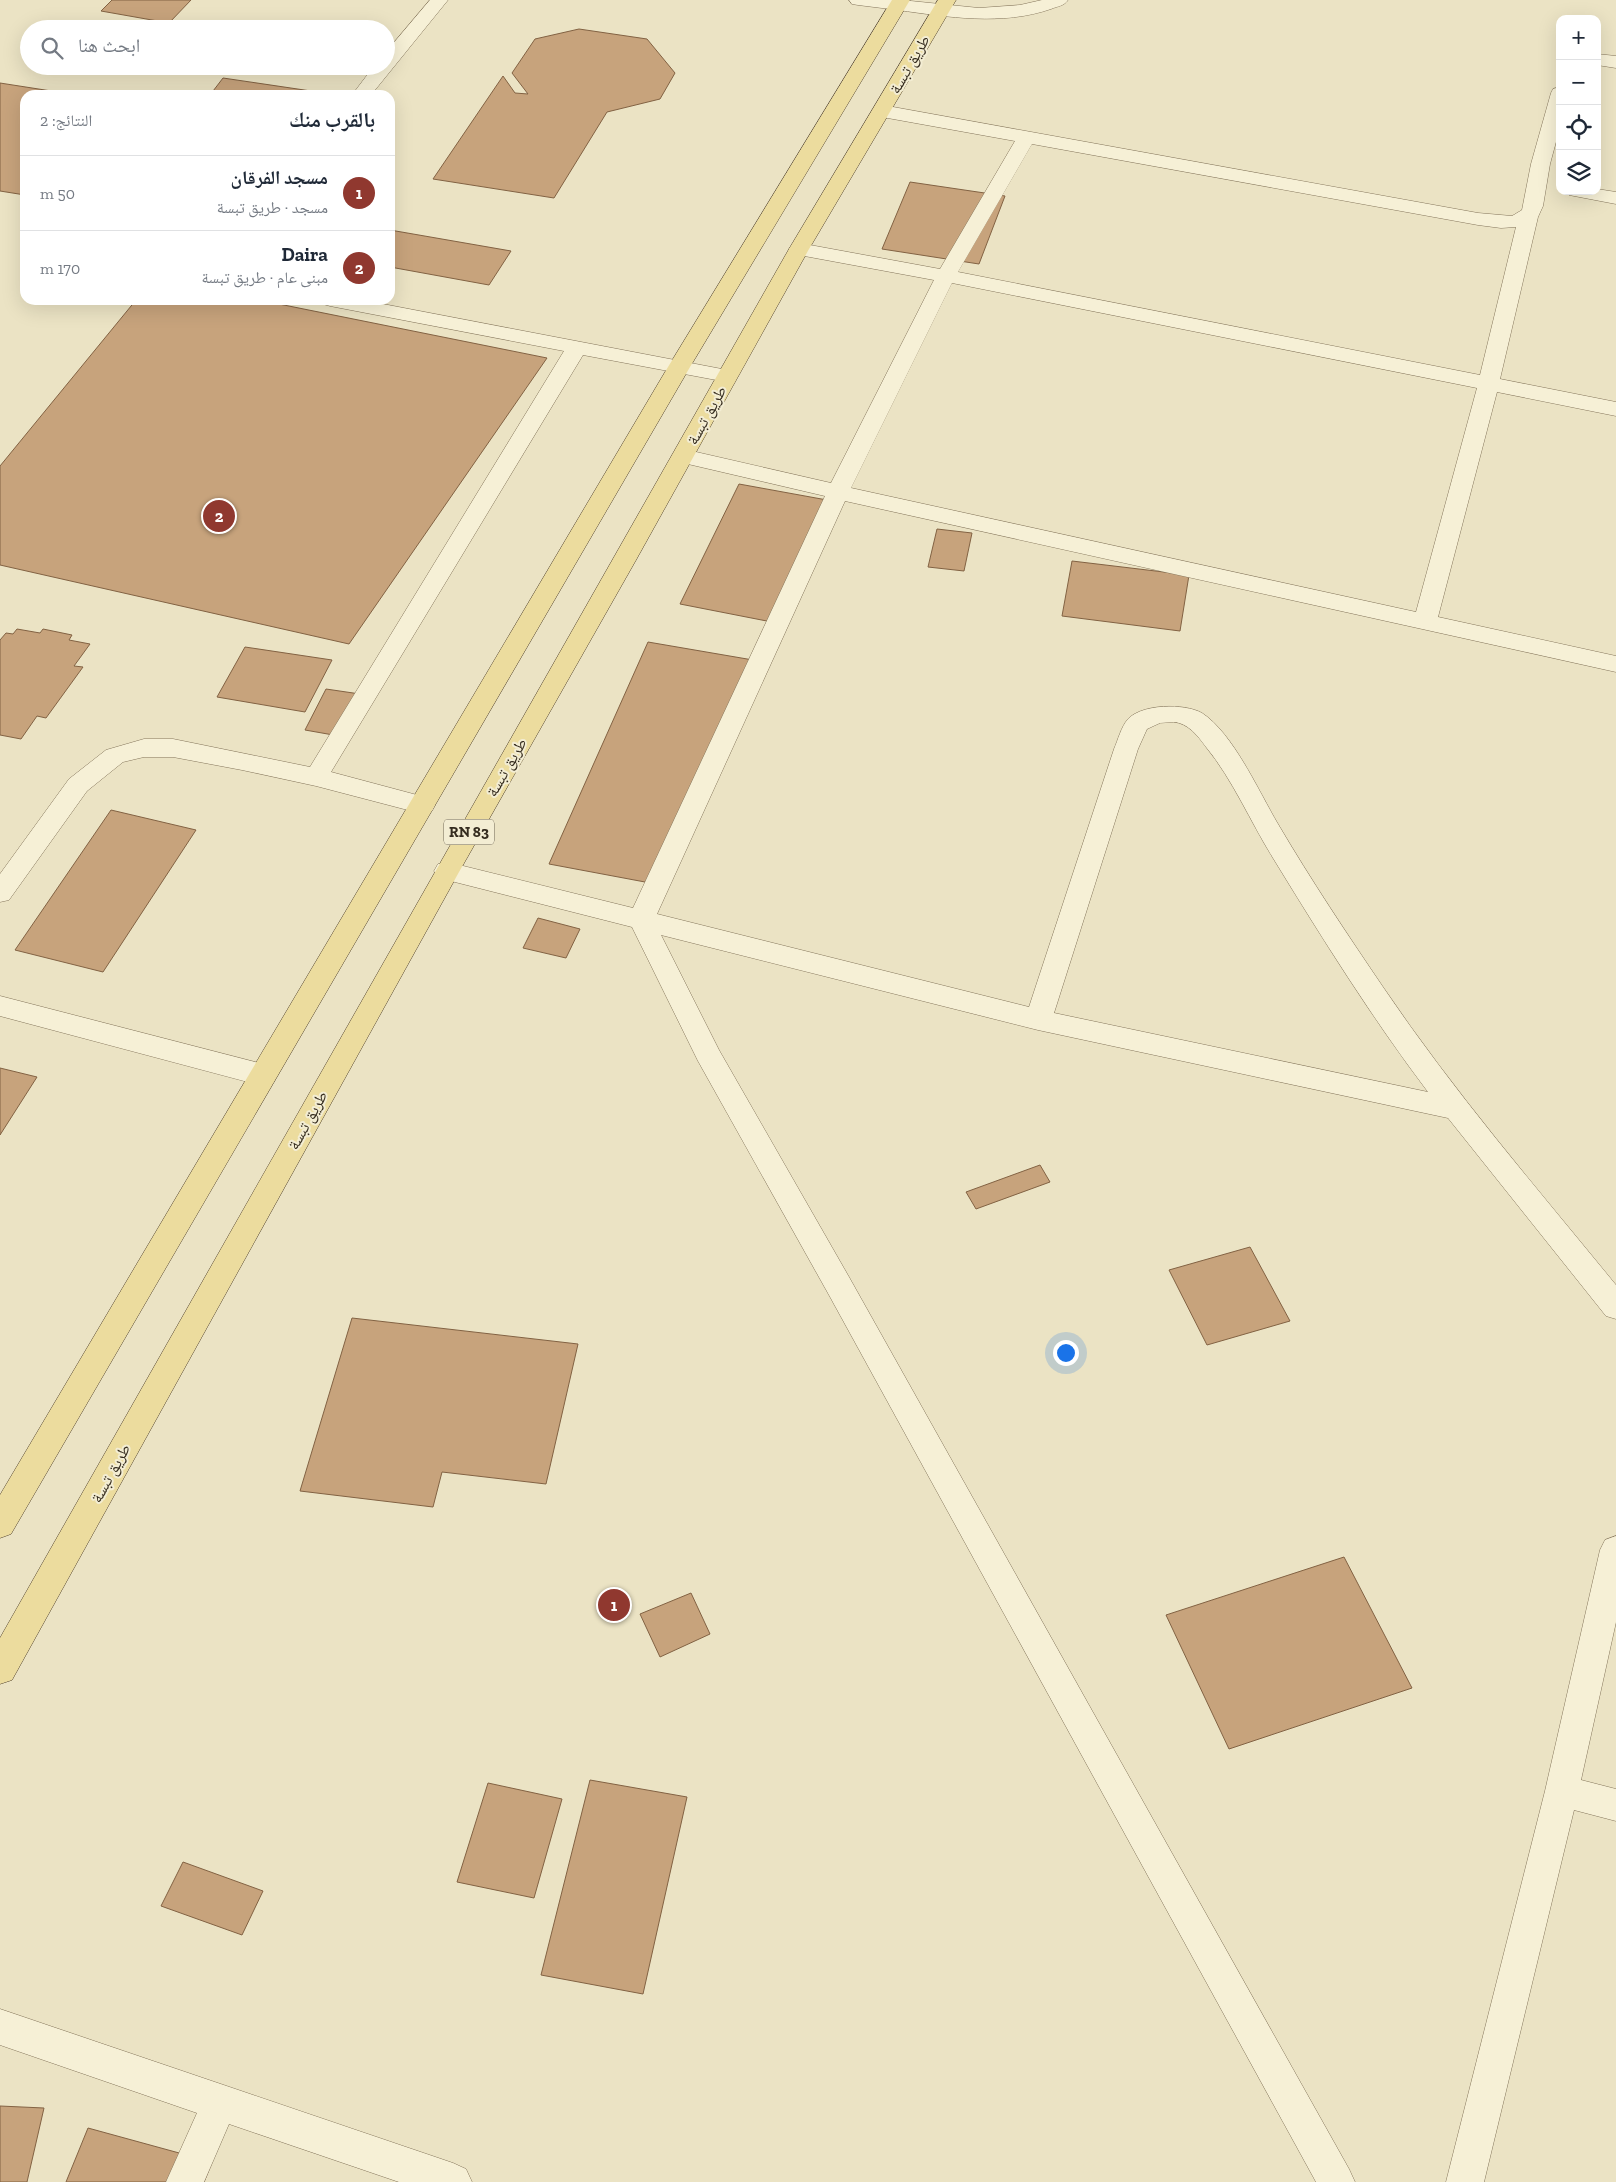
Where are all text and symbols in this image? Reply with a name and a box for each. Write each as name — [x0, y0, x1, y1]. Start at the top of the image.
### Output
map controls — [1556, 15, 1601, 195]
button: + — [1556, 15, 1601, 60]
search box — [20, 20, 395, 75]
street label: طريق تبسة — [885, 32, 935, 97]
icon: search — [38, 34, 66, 62]
text: ابحث هنا — [78, 34, 140, 57]
button: − — [1556, 60, 1601, 105]
button: locate — [1556, 105, 1601, 150]
text: بالقرب منك — [289, 107, 375, 132]
text: النتائج: 2 — [40, 111, 92, 130]
button: layers — [1556, 150, 1601, 195]
text: مسجد الفرقان — [231, 166, 328, 189]
text: 50 m — [40, 184, 75, 203]
text: 1 — [356, 184, 362, 203]
text: مسجد · طريق تبسة — [217, 198, 328, 217]
text: Daira — [281, 243, 328, 266]
text: 170 m — [40, 259, 80, 278]
text: 2 — [355, 259, 363, 278]
text: مبنى عام · طريق تبسة — [202, 268, 328, 287]
street label: طريق تبسة — [683, 382, 731, 449]
pin: 2 — [203, 497, 235, 535]
street label: طريق تبسة — [482, 735, 532, 800]
road number: RN 83 — [444, 820, 494, 844]
street label: طريق تبسة — [284, 1087, 332, 1154]
your location — [1053, 1340, 1079, 1366]
street label: طريق تبسة — [87, 1440, 135, 1507]
pin: 1 — [598, 1586, 630, 1624]

